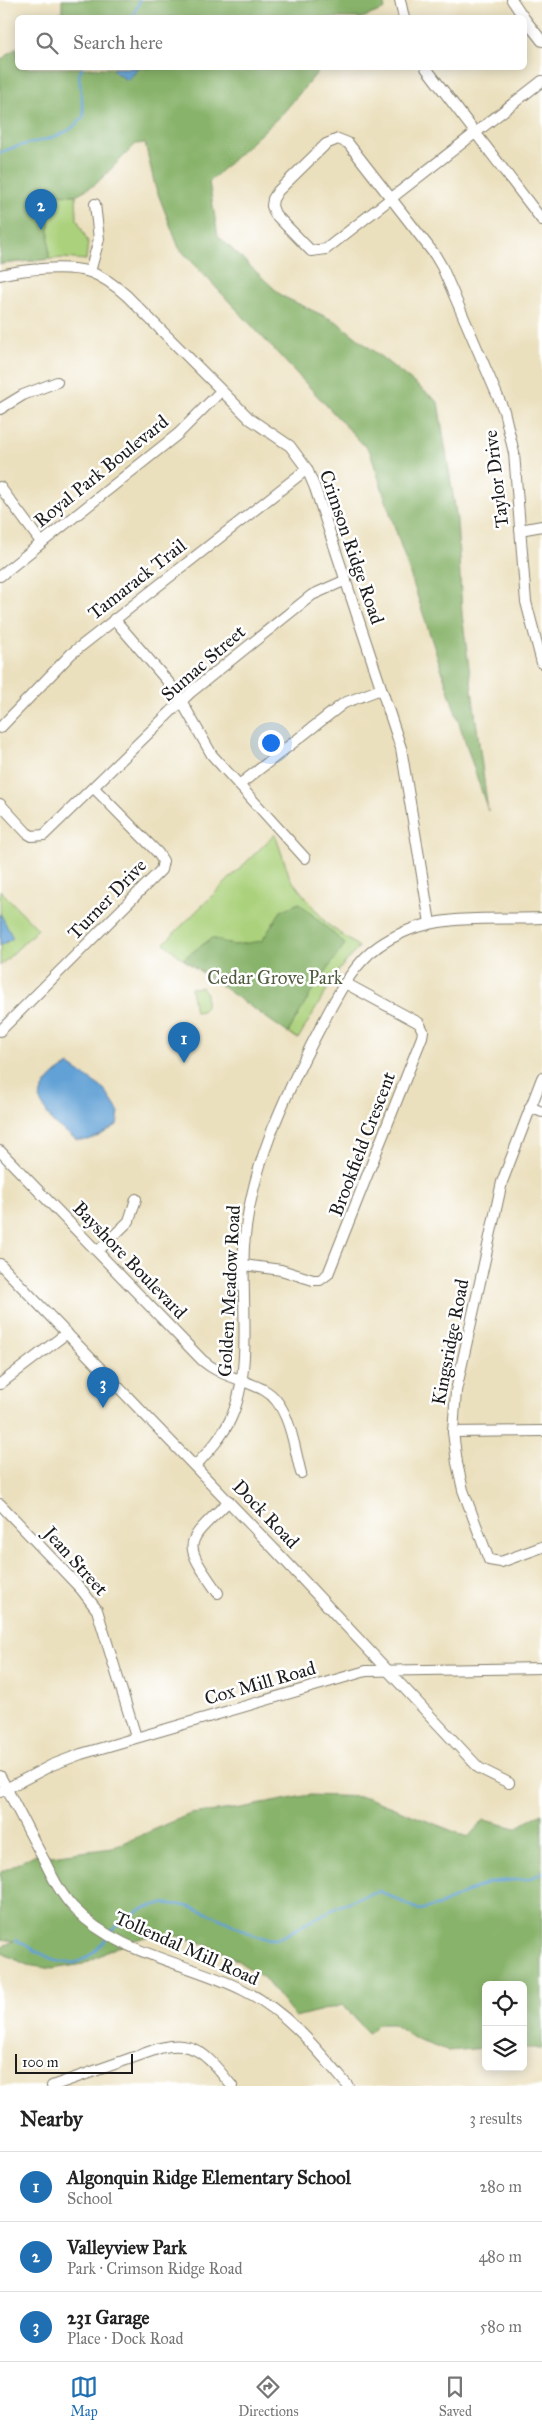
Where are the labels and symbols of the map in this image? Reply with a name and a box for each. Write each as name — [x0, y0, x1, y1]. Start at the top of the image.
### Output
pin: 2 — [25, 189, 57, 230]
street label: Royal Park Boulevard — [29, 409, 173, 532]
street label: Taylor Drive — [479, 429, 513, 529]
street label: Crimson Ridge Road — [314, 467, 389, 628]
street label: Tamarack Trail — [83, 533, 191, 624]
street label: Sumac Street — [156, 620, 250, 706]
your location — [258, 730, 284, 756]
street label: Turner Drive — [63, 854, 151, 944]
park label: Cedar Grove Park — [207, 966, 343, 989]
pin: 1 — [168, 1022, 200, 1063]
street label: Brookfield Crescent — [324, 1068, 400, 1220]
street label: Bayshore Boulevard — [68, 1197, 192, 1324]
street label: Golden Meadow Road — [213, 1204, 245, 1377]
street label: Kingsridge Road — [427, 1277, 475, 1407]
pin: 3 — [87, 1367, 119, 1408]
street label: Dock Road — [228, 1475, 305, 1553]
street label: Jean Street — [37, 1520, 113, 1601]
street label: Cox Mill Road — [202, 1656, 319, 1710]
street label: Tollendal Mill Road — [111, 1906, 263, 1990]
scale bar — [15, 2051, 132, 2074]

